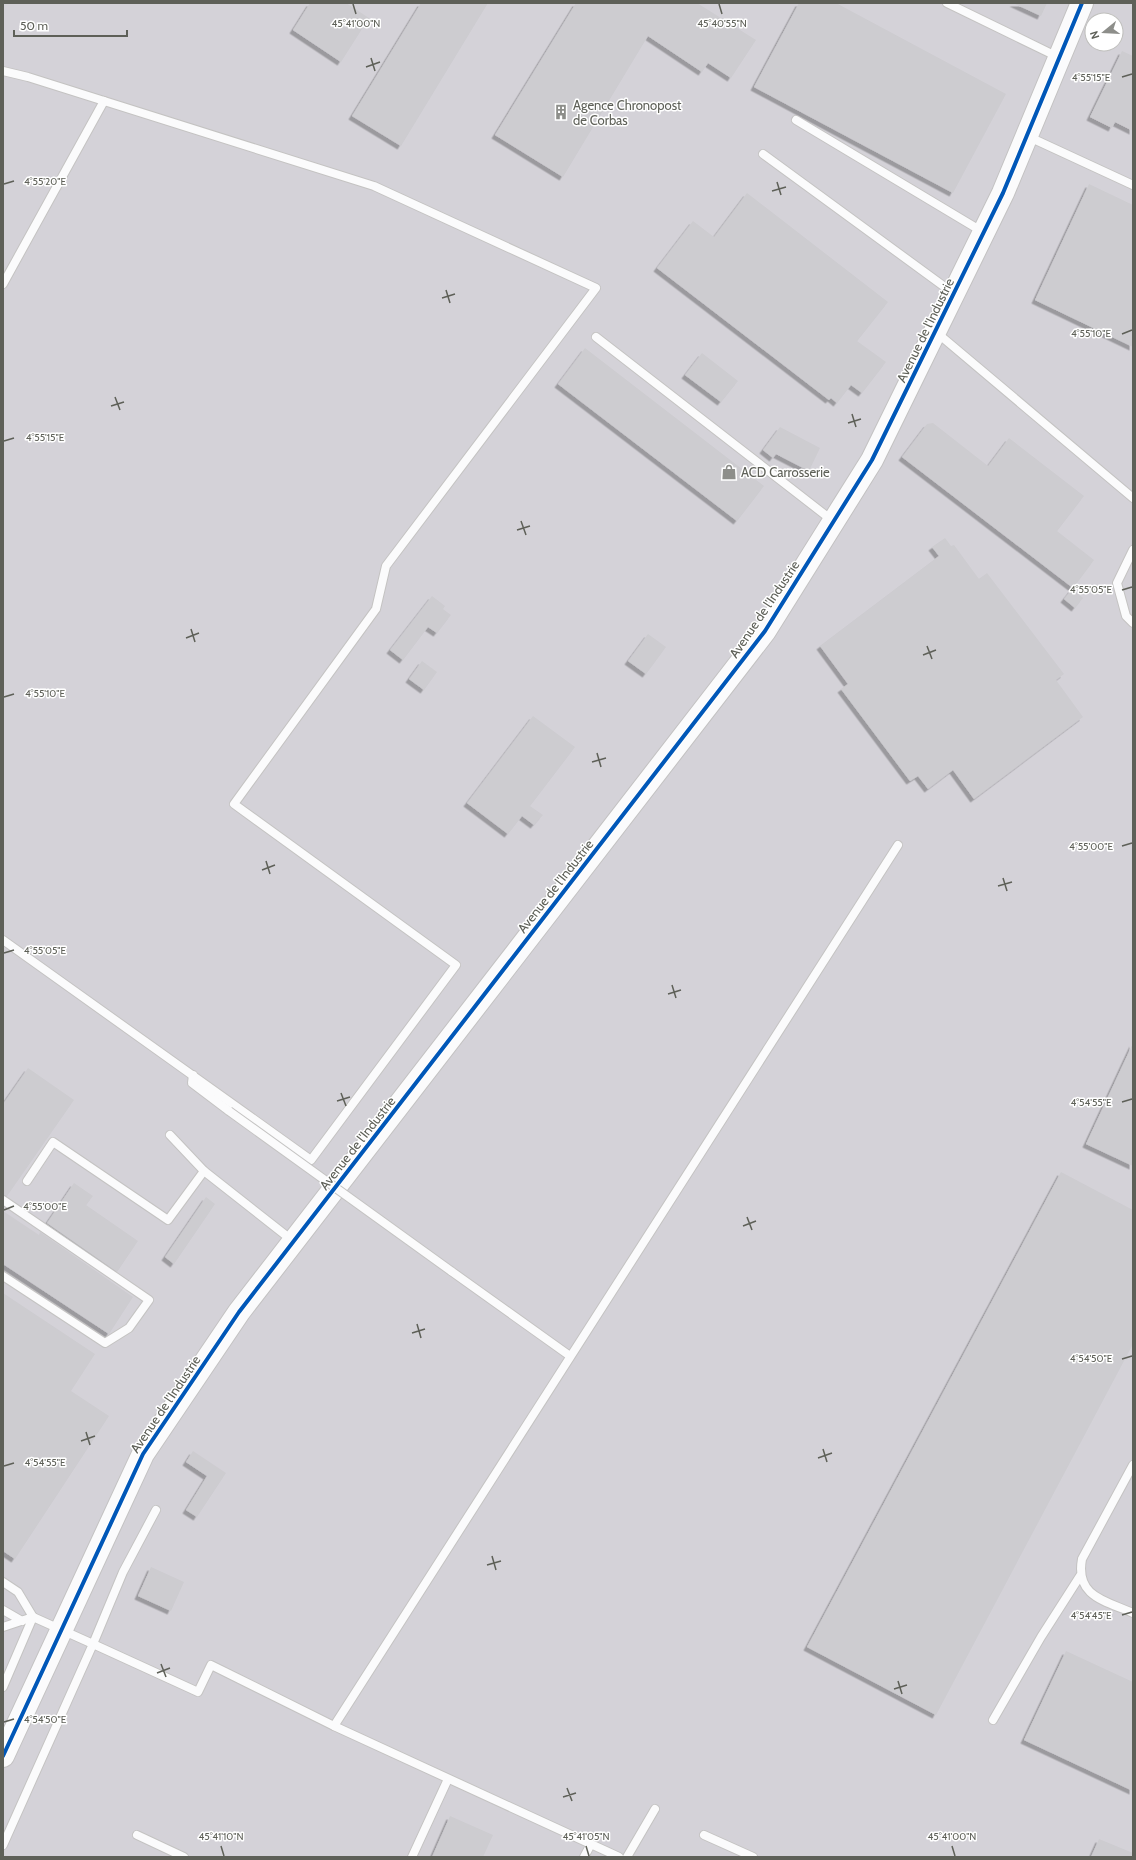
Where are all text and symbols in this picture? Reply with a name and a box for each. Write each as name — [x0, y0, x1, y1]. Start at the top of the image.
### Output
scale bar — [14, 12, 127, 38]
north arrow — [1084, 12, 1124, 52]
text: 45°41'00"N — [332, 17, 380, 30]
text: 45°40'55"N — [697, 17, 747, 30]
text: 50 m — [20, 18, 48, 33]
text: N — [1087, 29, 1102, 41]
text: 4°55'15"E — [1072, 71, 1111, 84]
place label: Agence Chronopost de Corbas — [573, 97, 682, 128]
building icon: Agence Chronopost de Corbas — [552, 103, 570, 121]
text: 4°55'20"E — [24, 175, 67, 188]
street label: Avenue de l'Industrie — [893, 275, 957, 385]
text: 4°55'10"E — [1071, 327, 1112, 340]
text: 4°55'15"E — [26, 431, 65, 444]
shop icon: ACD Carrosserie — [720, 463, 738, 481]
place label: ACD Carrosserie — [741, 464, 830, 480]
street label: Avenue de l'Industrie — [726, 557, 803, 661]
text: 4°55'05"E — [1070, 583, 1113, 596]
text: 4°55'10"E — [25, 687, 66, 700]
street label: Avenue de l'Industrie — [514, 836, 597, 936]
text: 4°55'00"E — [1069, 840, 1113, 853]
text: 4°55'05"E — [24, 944, 67, 957]
street label: Avenue de l'Industrie — [316, 1093, 399, 1193]
text: 4°54'55"E — [1071, 1096, 1112, 1109]
text: 4°55'00"E — [23, 1200, 67, 1213]
street label: Avenue de l'Industrie — [127, 1352, 204, 1456]
text: 4°54'50"E — [1070, 1352, 1113, 1365]
text: 4°54'55"E — [25, 1456, 66, 1469]
text: 4°54'45"E — [1070, 1609, 1112, 1622]
text: 4°54'50"E — [24, 1713, 67, 1726]
text: 45°41'10"N — [198, 1830, 244, 1843]
text: 45°41'05"N — [562, 1830, 610, 1843]
text: 45°41'00"N — [928, 1830, 976, 1843]

